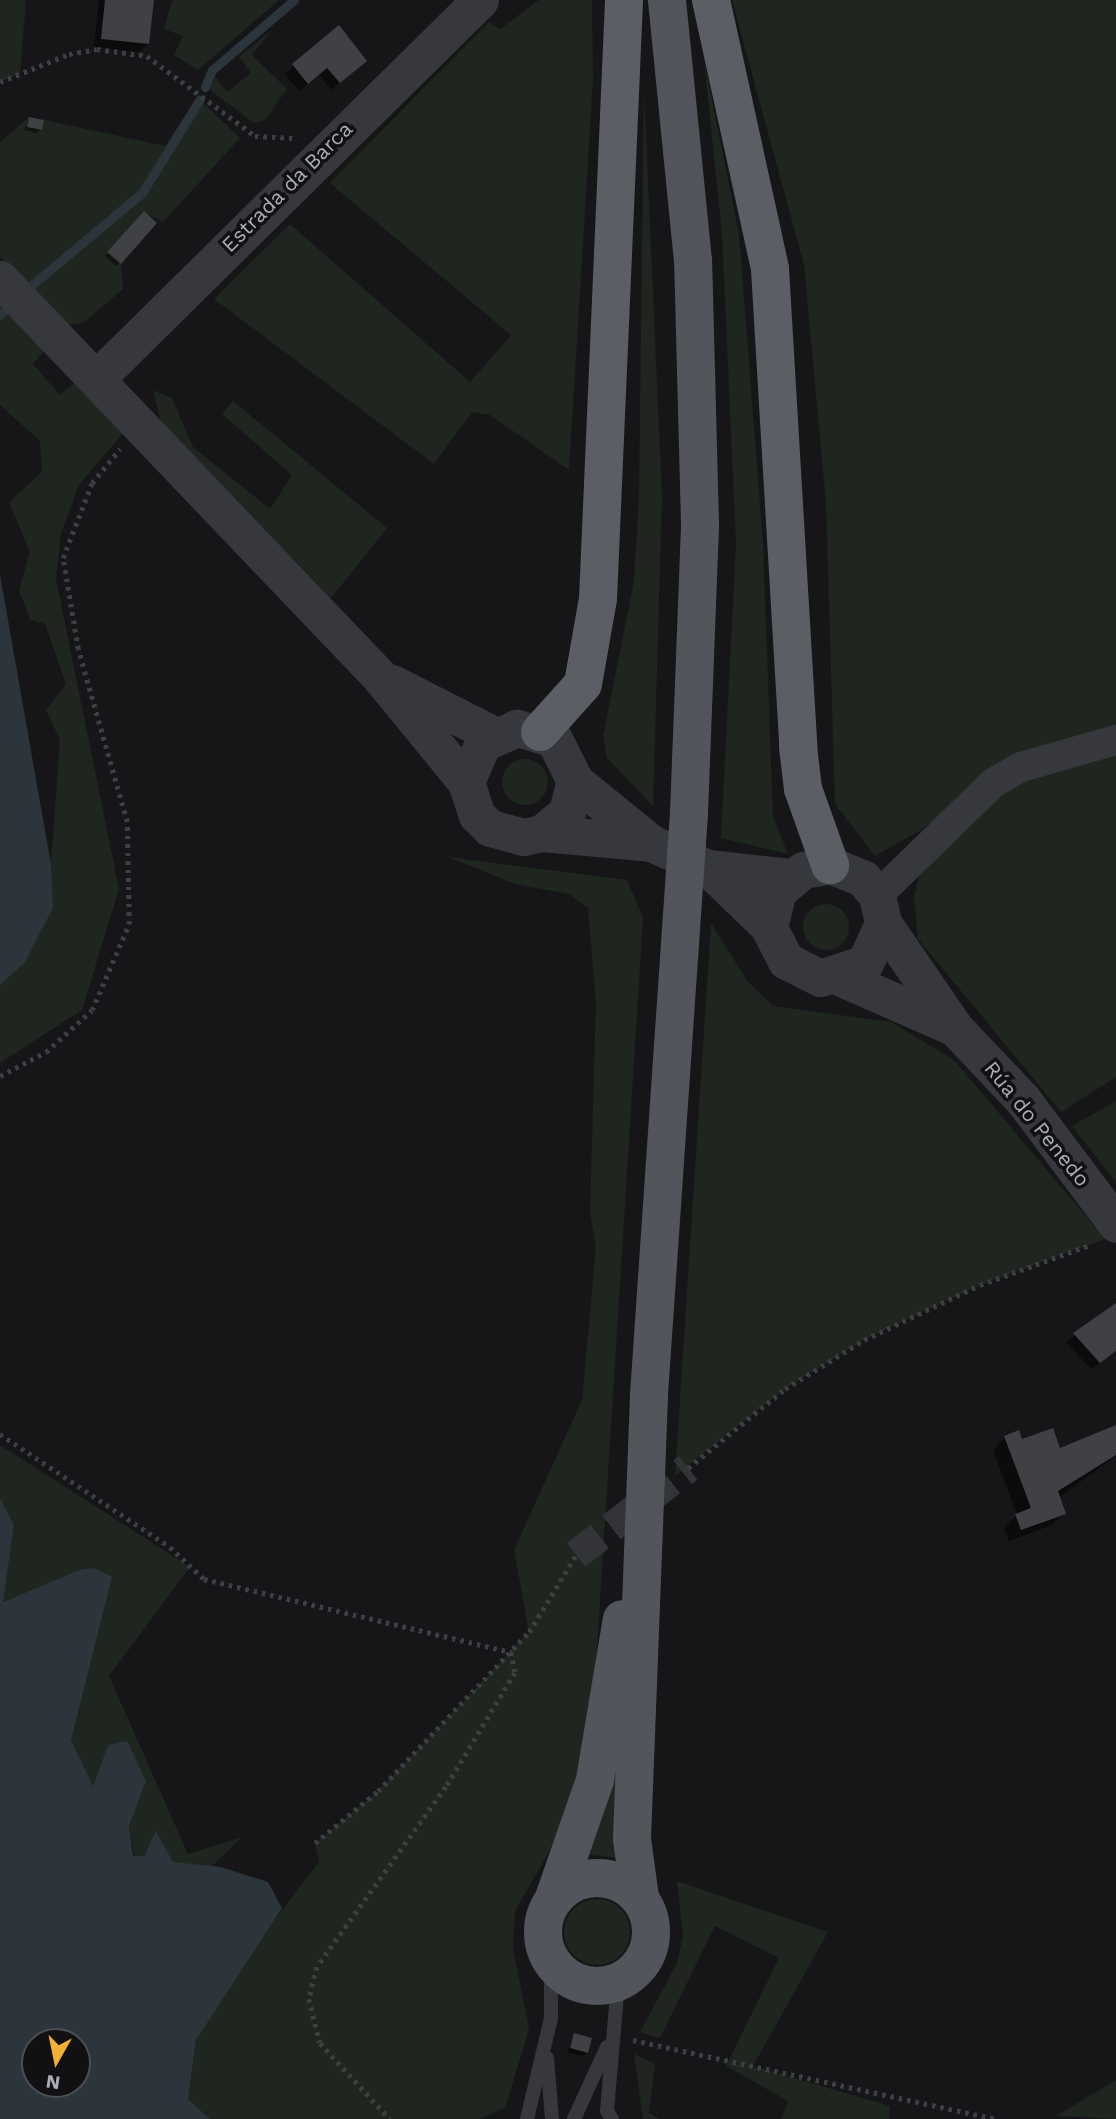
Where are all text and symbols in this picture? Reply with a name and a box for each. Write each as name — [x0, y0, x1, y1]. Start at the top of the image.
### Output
street label: Estrada da Barca — [216, 116, 358, 258]
street label: Rúa do Penedo — [979, 1056, 1095, 1192]
north arrow — [21, 2028, 91, 2098]
text: N — [44, 2070, 62, 2095]

